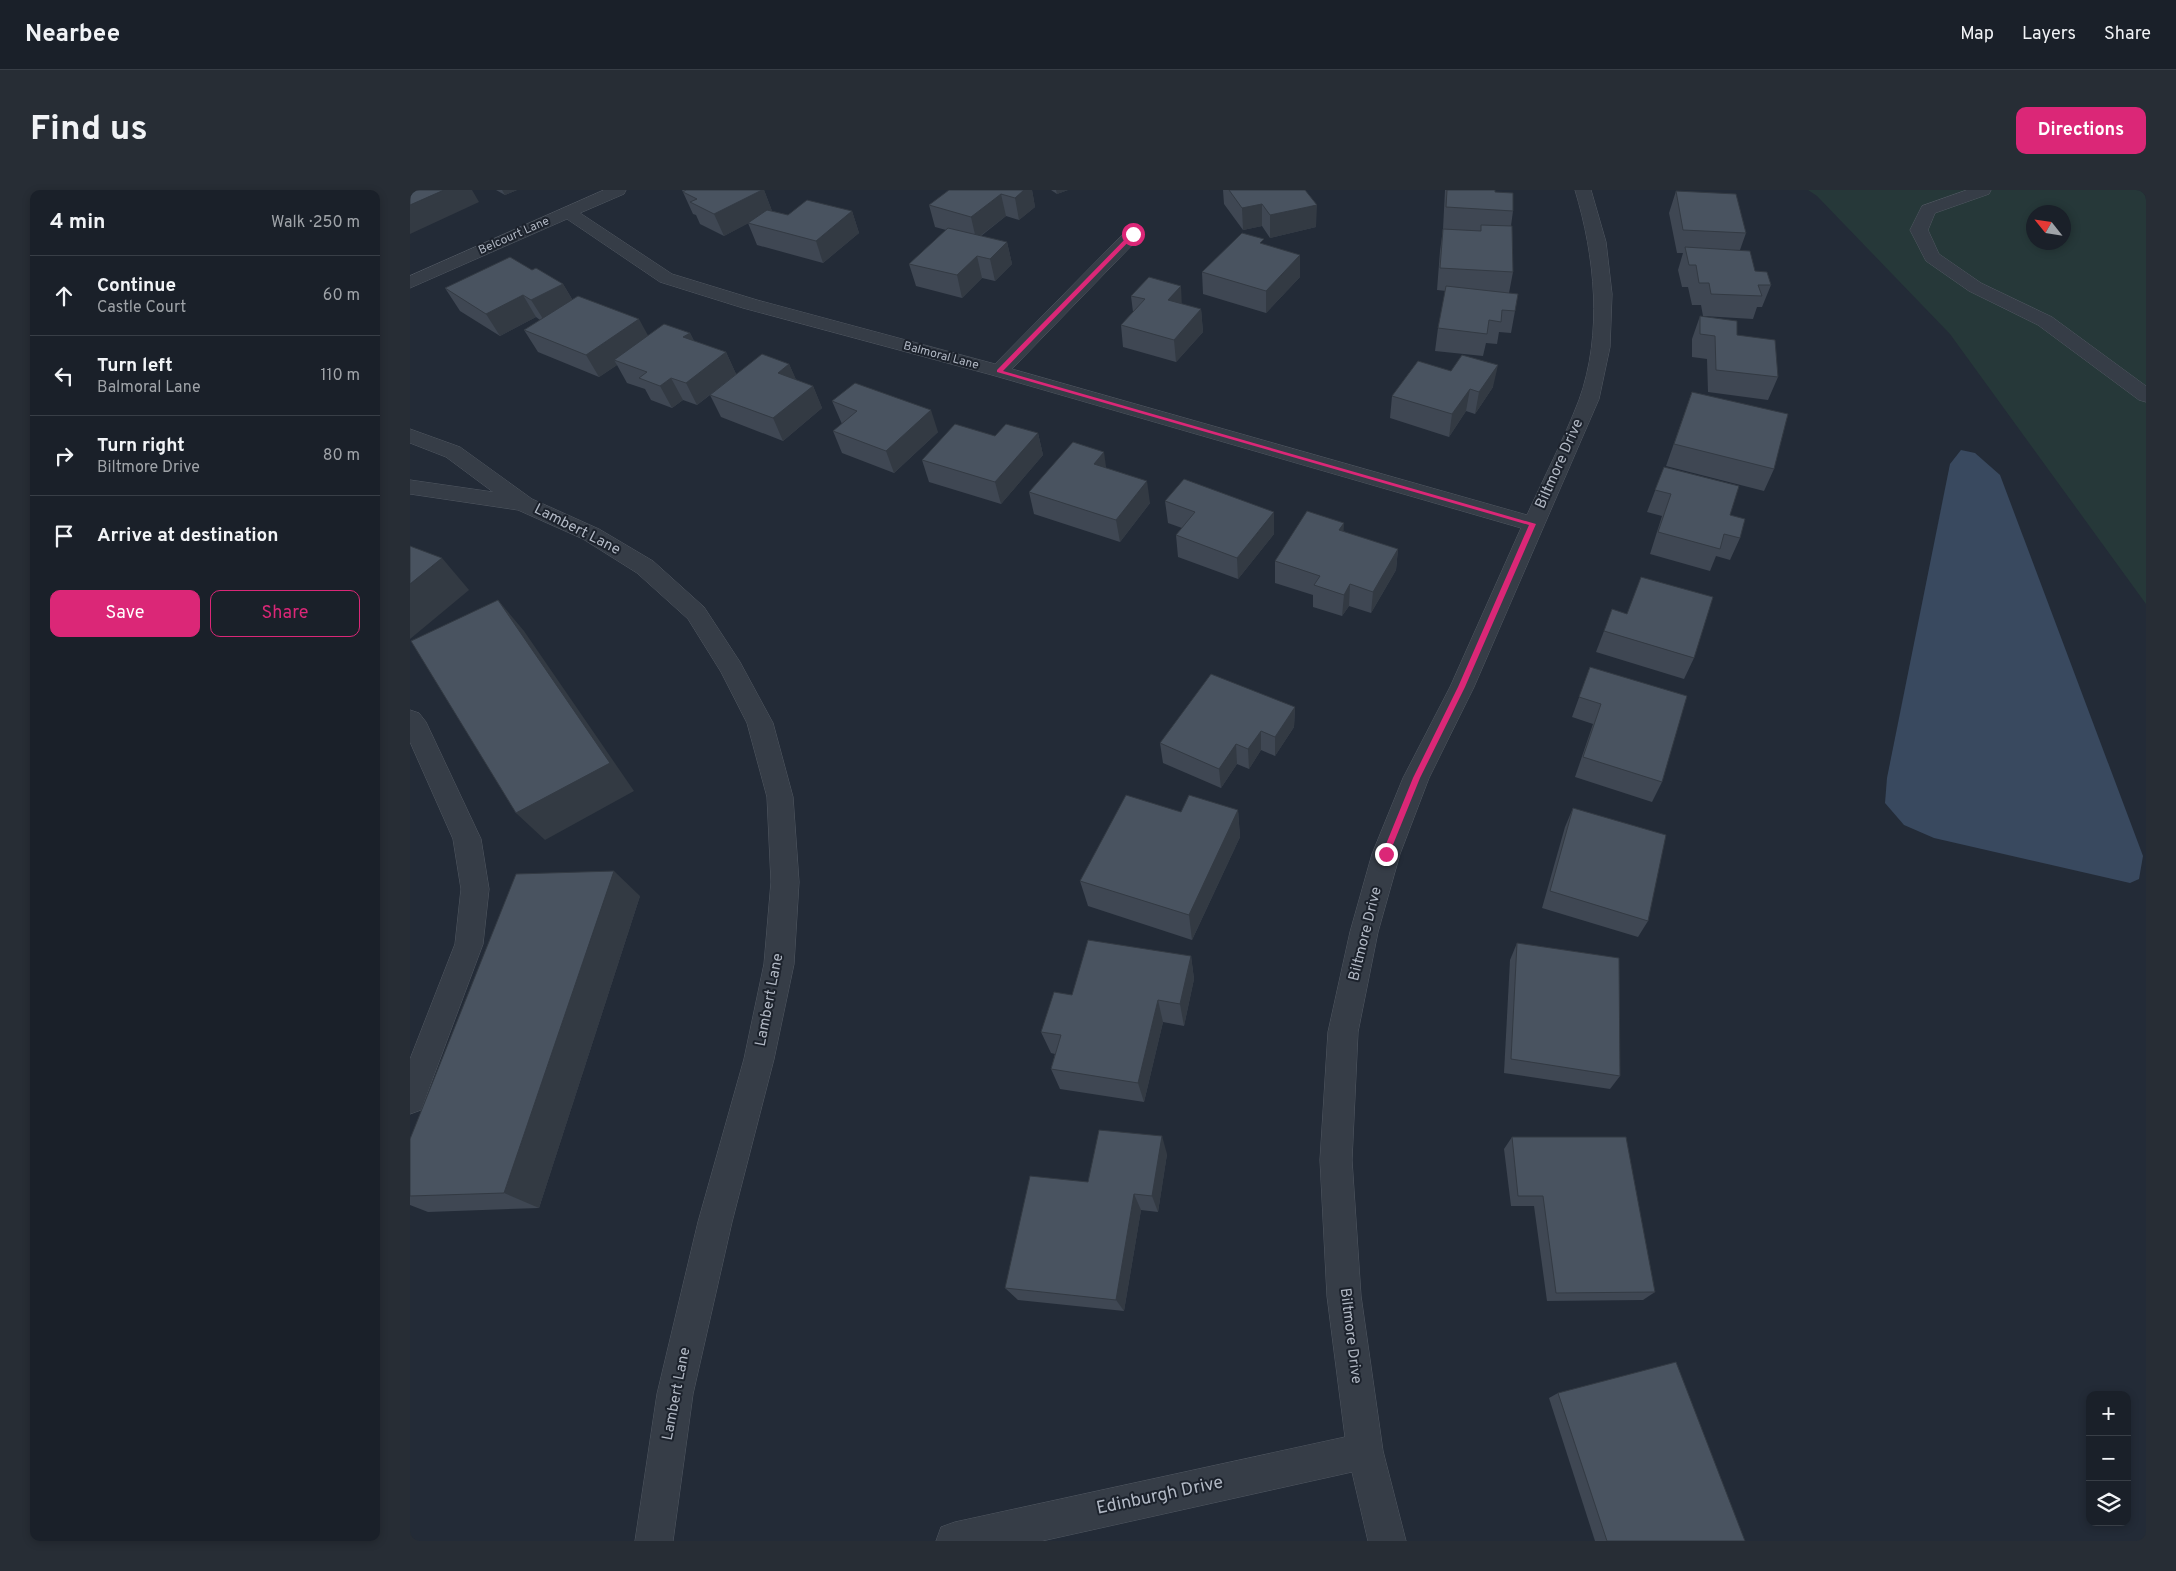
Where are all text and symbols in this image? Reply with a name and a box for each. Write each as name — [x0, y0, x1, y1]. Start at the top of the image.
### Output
text: Nearbee — [25, 20, 120, 50]
text: Map — [1960, 23, 1994, 46]
text: Layers — [2022, 23, 2076, 46]
text: Share — [2104, 23, 2151, 46]
button: Directions — [2016, 107, 2146, 154]
text: Find us — [30, 108, 148, 152]
north arrow — [2026, 205, 2071, 250]
text: 4 min — [50, 209, 106, 236]
text: Walk · 250 m — [271, 213, 360, 233]
street label: Belcourt Lane — [476, 213, 552, 259]
route start — [1122, 223, 1145, 246]
text: Continue — [97, 274, 176, 298]
icon: ahead — [50, 282, 78, 310]
text: 60 m — [323, 286, 360, 306]
text: Castle Court — [97, 298, 186, 318]
street label: Balmoral Lane — [901, 338, 981, 374]
text: Turn left — [97, 354, 173, 378]
icon: left — [50, 362, 78, 390]
text: 110 m — [320, 366, 360, 386]
text: Balmoral Lane — [97, 378, 201, 398]
street label: Biltmore Drive — [1532, 416, 1588, 512]
text: Turn right — [97, 434, 185, 458]
icon: right — [50, 442, 78, 470]
text: 80 m — [323, 446, 360, 466]
text: Biltmore Drive — [97, 458, 200, 478]
street label: Lambert Lane — [531, 500, 623, 560]
icon: arrive — [50, 522, 78, 550]
text: Arrive at destination — [97, 524, 278, 548]
button: Save — [50, 590, 200, 637]
button: Share — [210, 590, 360, 637]
route end — [1375, 843, 1398, 866]
street label: Biltmore Drive — [1345, 885, 1387, 983]
street label: Lambert Lane — [752, 952, 788, 1048]
street label: Biltmore Drive — [1335, 1287, 1365, 1385]
street label: Lambert Lane — [659, 1346, 695, 1442]
map controls — [2086, 1391, 2131, 1526]
button: + — [2086, 1391, 2131, 1436]
button: − — [2086, 1436, 2131, 1481]
street label: Edinburgh Drive — [1094, 1471, 1226, 1521]
button: layers — [2086, 1481, 2131, 1526]

